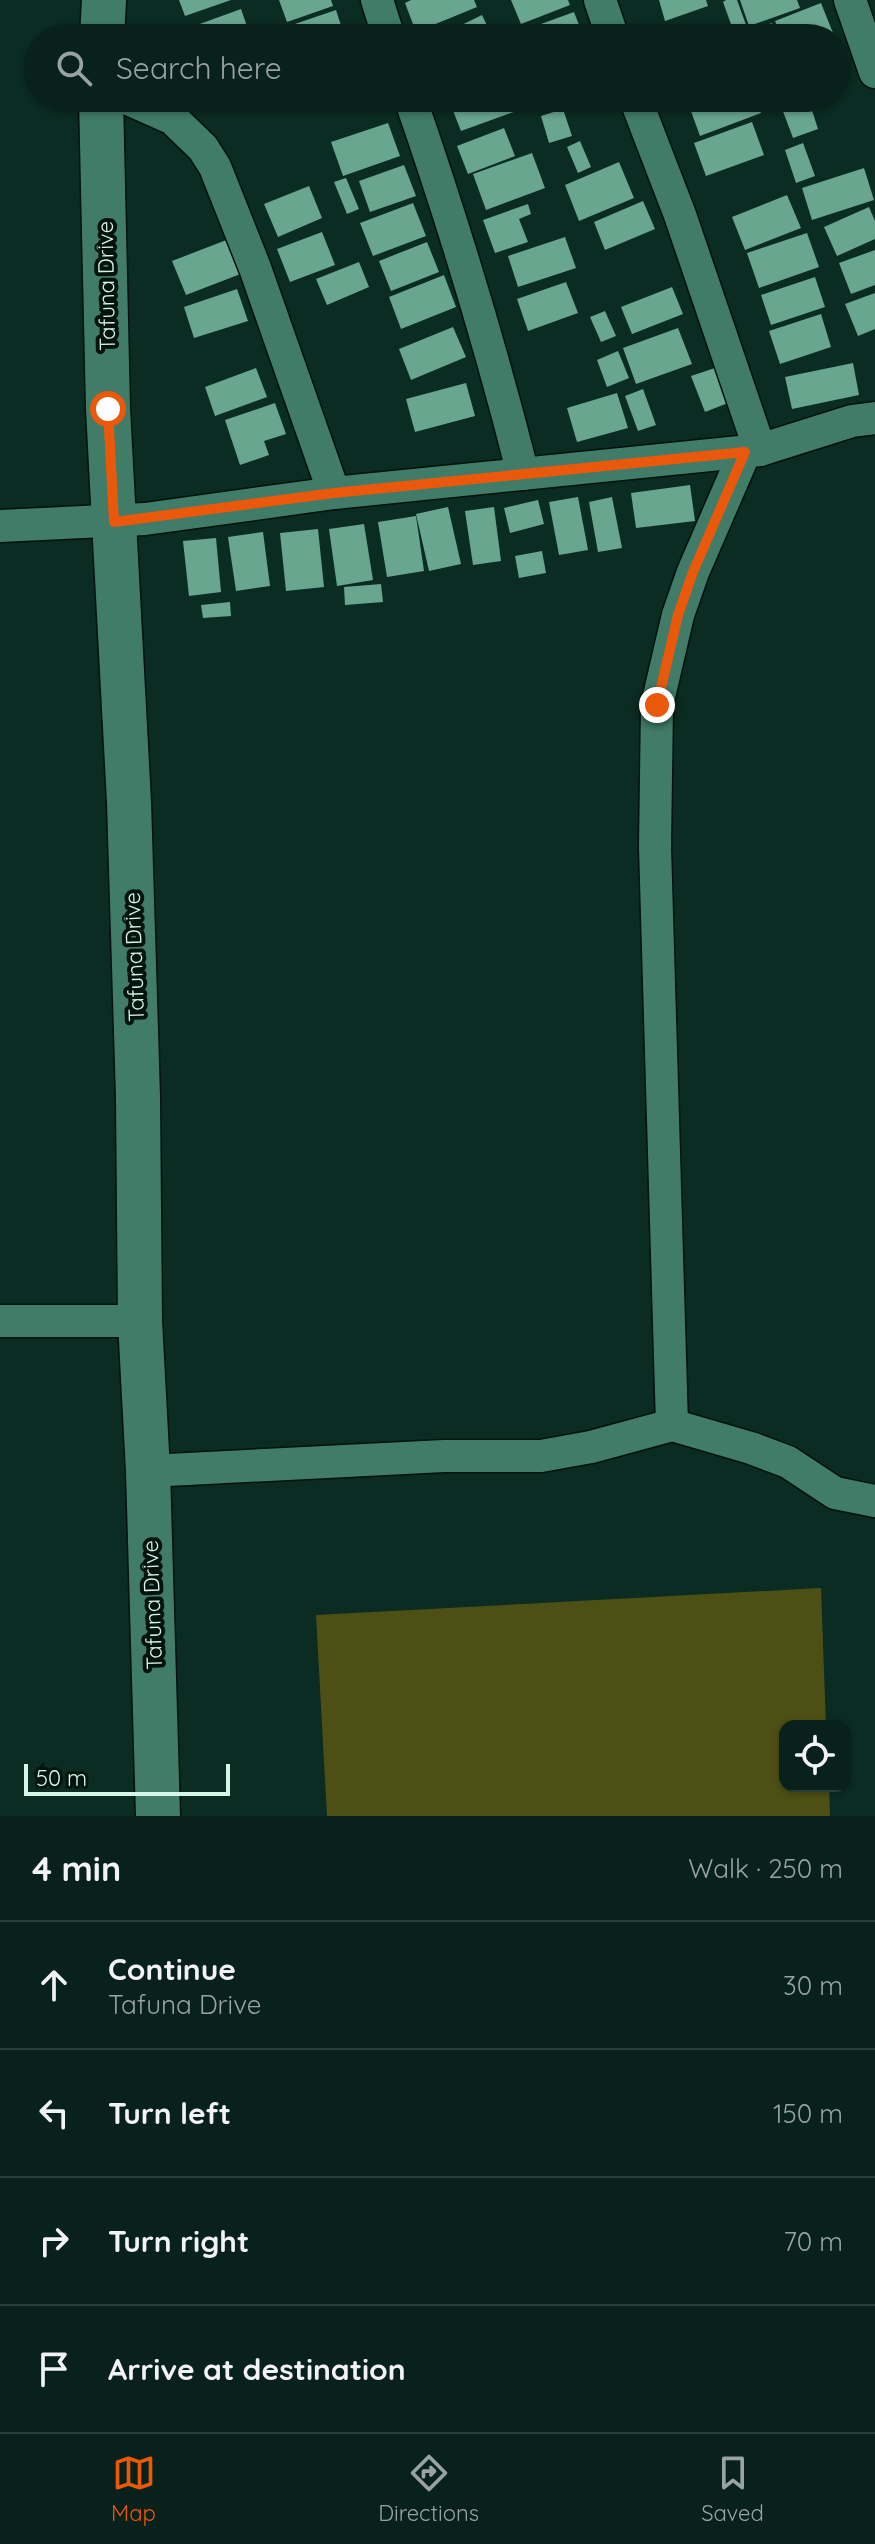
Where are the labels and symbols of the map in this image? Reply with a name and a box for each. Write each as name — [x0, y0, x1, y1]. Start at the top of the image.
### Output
street label: Tafuna Drive — [91, 221, 121, 351]
route start — [90, 391, 126, 427]
route end — [639, 687, 675, 723]
street label: Tafuna Drive — [118, 892, 150, 1022]
street label: Tafuna Drive — [136, 1540, 168, 1670]
scale bar — [24, 1760, 230, 1796]

